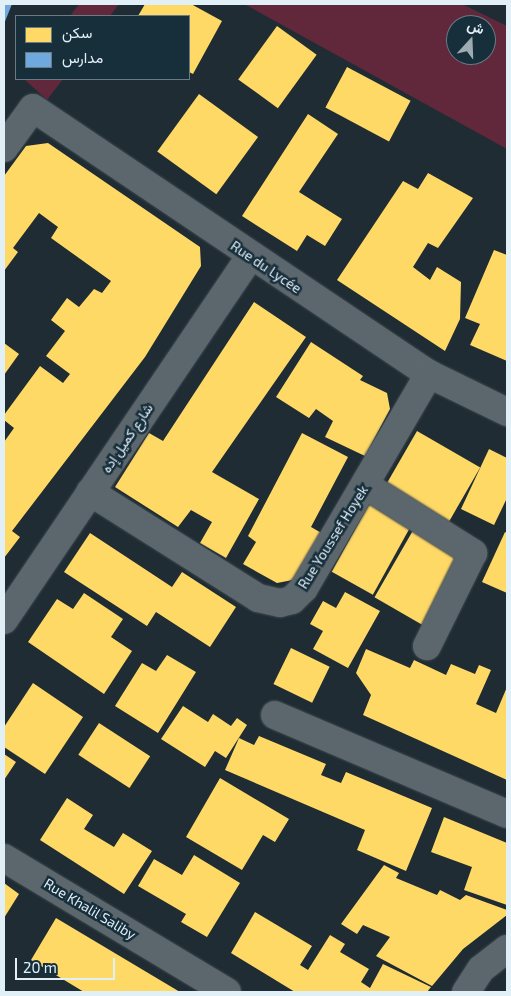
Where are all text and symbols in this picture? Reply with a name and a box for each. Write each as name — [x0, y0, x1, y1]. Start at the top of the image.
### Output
legend — [15, 15, 190, 80]
north arrow — [446, 15, 496, 65]
text: ش — [465, 16, 487, 37]
text: سكن — [62, 23, 92, 41]
text: مدارس — [62, 48, 103, 66]
street label: Rue du Lycée — [227, 237, 305, 297]
street label: شارع كميل إده — [98, 400, 156, 476]
street label: Rue Youssef Hoyek — [294, 482, 372, 592]
street label: Rue Khalil Saliby — [41, 875, 139, 943]
scale bar — [18, 948, 118, 980]
text: 20 m — [23, 958, 57, 976]

